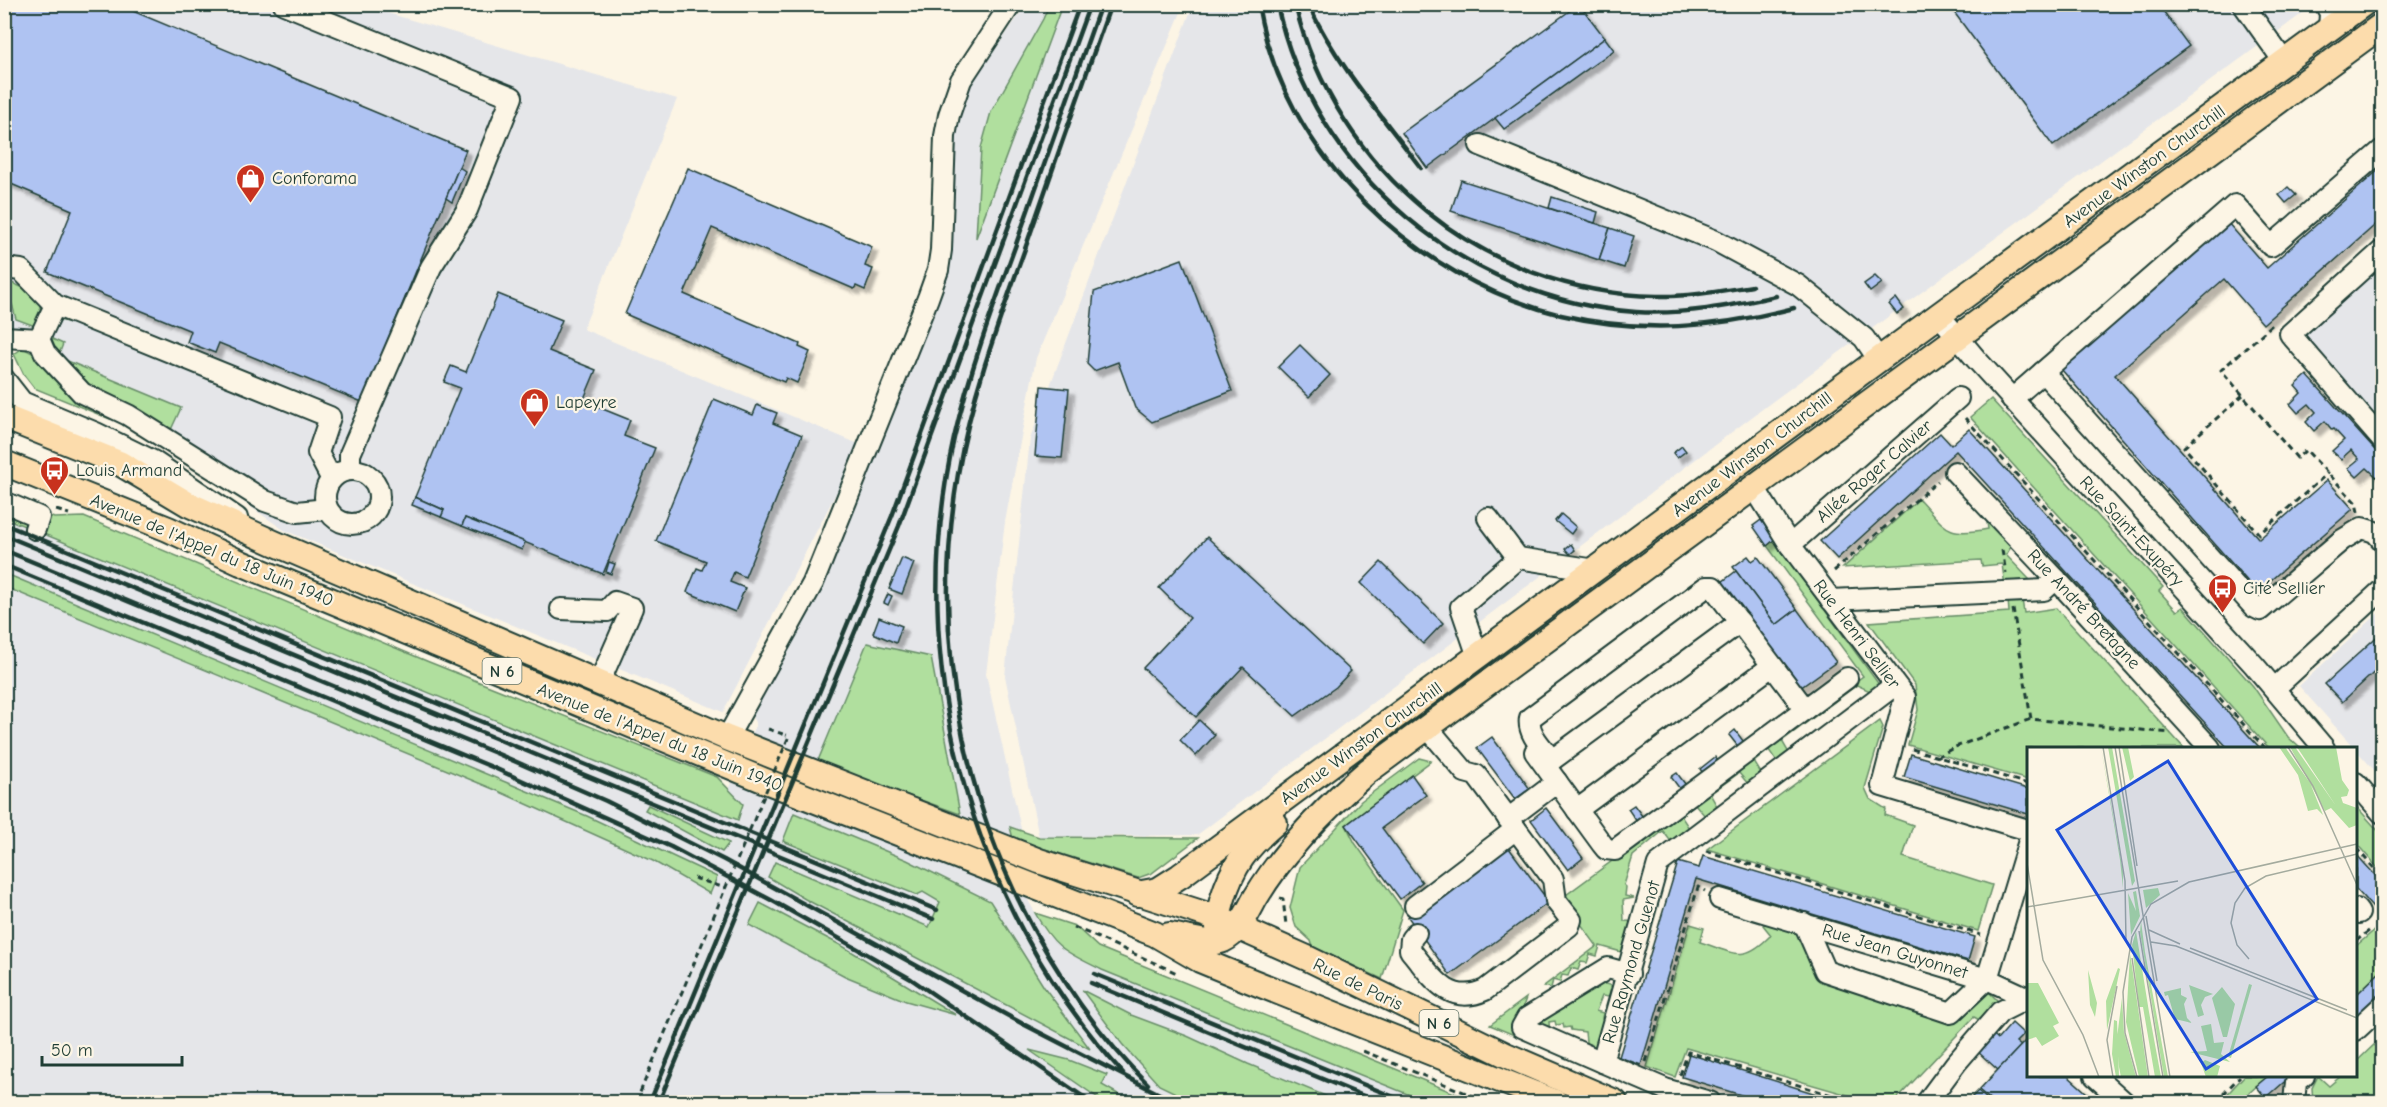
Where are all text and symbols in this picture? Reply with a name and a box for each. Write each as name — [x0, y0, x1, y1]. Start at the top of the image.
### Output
street label: Avenue Winston Churchill — [2059, 101, 2229, 232]
shop icon: Conforama — [235, 162, 267, 204]
place label: Conforama — [272, 168, 357, 189]
shop icon: Lapeyre — [519, 386, 551, 428]
street label: Avenue Winston Churchill — [1668, 387, 1836, 521]
place label: Lapeyre — [556, 392, 616, 413]
street label: Allée Roger Calvier — [1812, 415, 1937, 527]
bus stop icon: Louis Armand — [39, 454, 71, 496]
place label: Louis Armand — [76, 460, 182, 481]
street label: Rue Saint-Exupéry — [2075, 472, 2189, 591]
street label: Avenue de l'Appel du 18 Juin 1940 — [87, 490, 337, 611]
street label: Rue André Bretagne — [2023, 545, 2144, 674]
bus stop icon: Cité Sellier — [2206, 572, 2238, 614]
street label: Rue Henri Sellier — [1809, 576, 1905, 694]
place label: Cité Sellier — [2243, 578, 2326, 599]
road number: N 6 — [482, 658, 522, 684]
street label: Avenue Winston Churchill — [1276, 678, 1446, 809]
street label: Avenue de l'Appel du 18 Juin 1940 — [534, 679, 785, 796]
inset map — [2027, 747, 2357, 1077]
street label: Rue Raymond Guenot — [1598, 878, 1665, 1046]
street label: Rue Jean Guyonnet — [1820, 919, 1971, 984]
street label: Rue de Paris — [1310, 954, 1406, 1015]
road number: N 6 — [1420, 1010, 1458, 1036]
scale bar — [42, 1029, 182, 1067]
text: 50 m — [51, 1040, 93, 1061]

